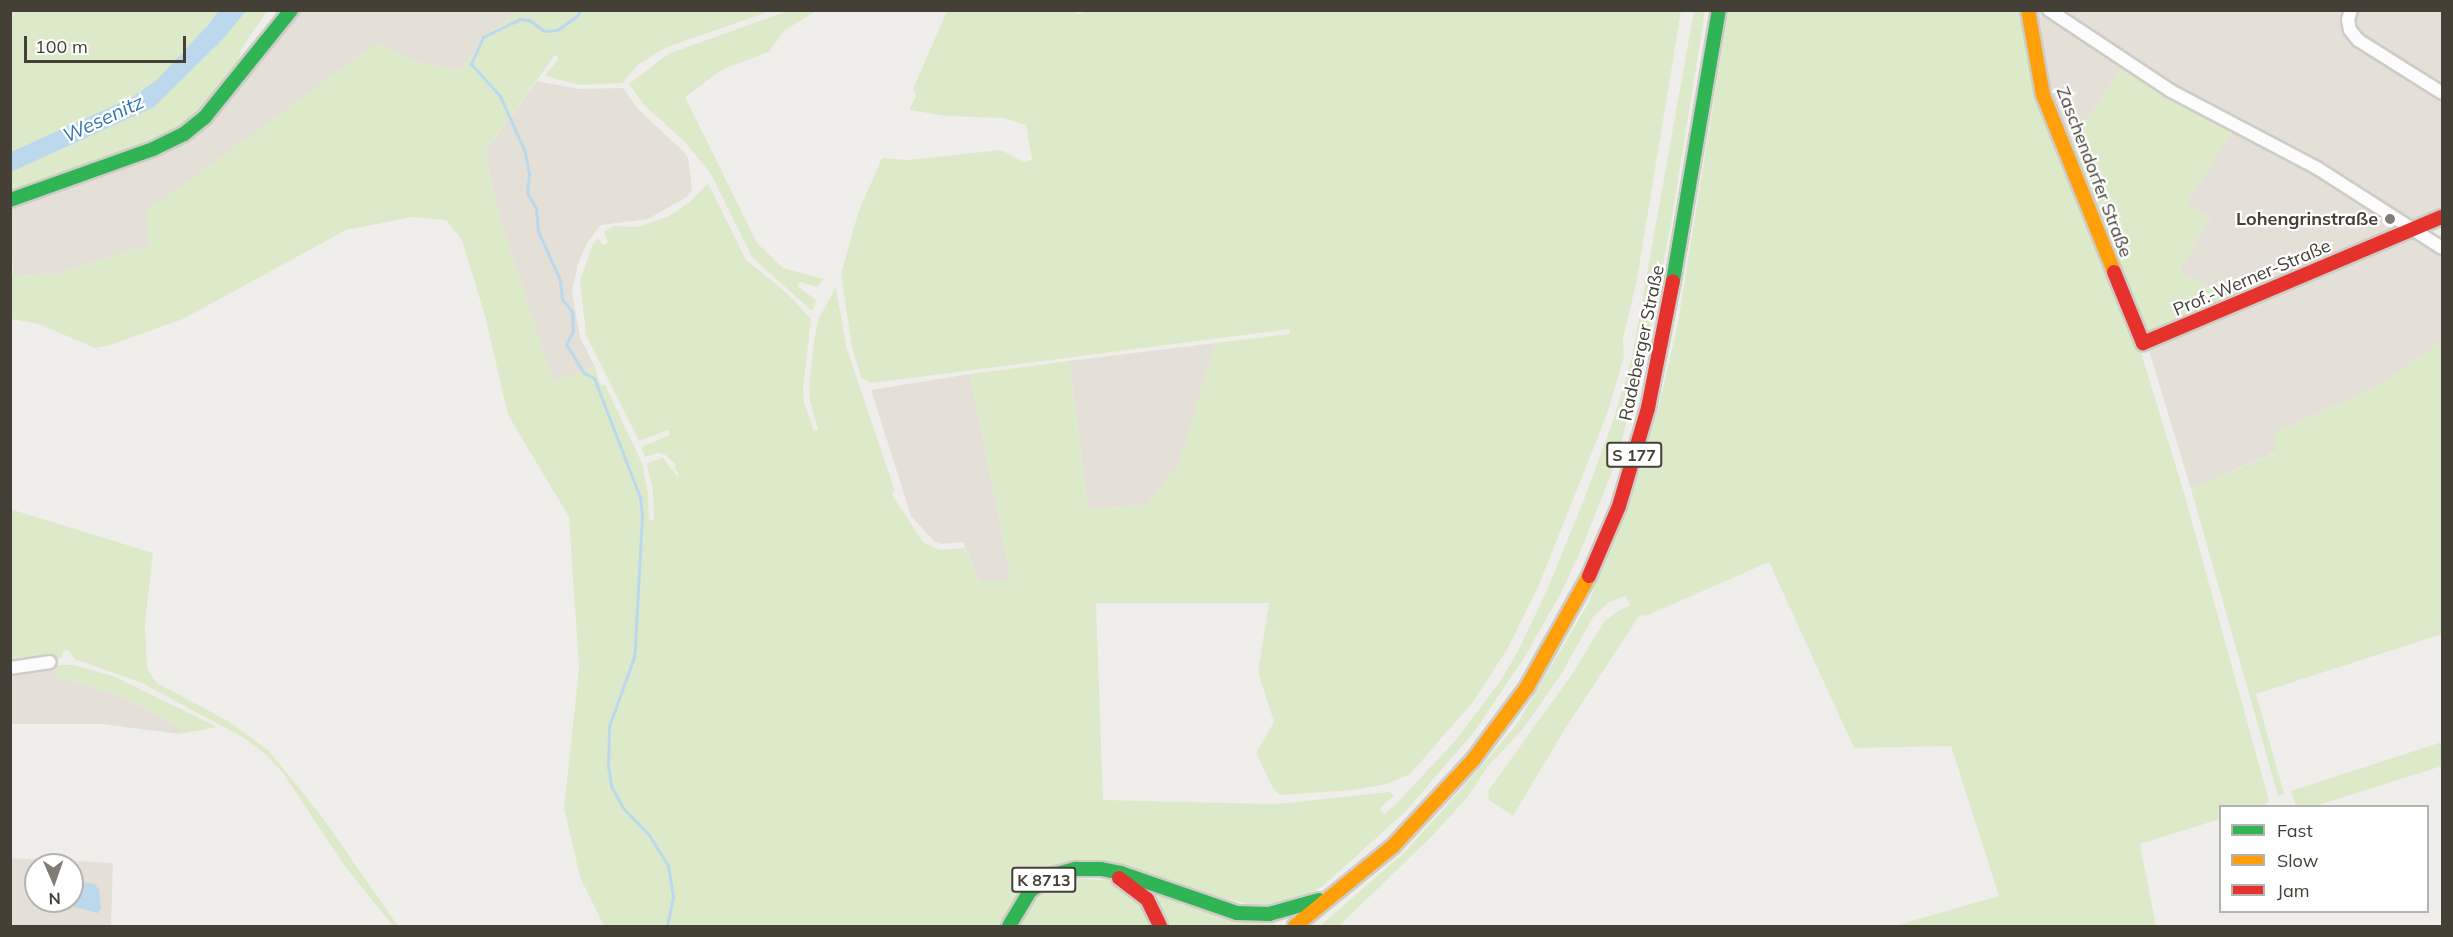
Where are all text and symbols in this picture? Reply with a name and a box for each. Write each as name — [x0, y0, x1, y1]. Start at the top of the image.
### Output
scale bar — [27, 24, 189, 62]
text: 100 m — [35, 35, 88, 58]
street label: Zaschendorfer Straße — [2051, 84, 2137, 260]
water label: Wesenitz — [59, 89, 147, 147]
place label: Lohengrinstraße — [2236, 208, 2378, 230]
marker: Lohengrinstraße — [2383, 212, 2397, 226]
street label: Prof.-Werner-Straße — [2170, 235, 2334, 321]
street label: Radeberger Straße — [1615, 263, 1669, 423]
road number: S 177 — [1606, 442, 1662, 468]
legend — [2219, 805, 2429, 913]
text: Fast — [2277, 819, 2313, 842]
text: Slow — [2277, 849, 2318, 872]
north arrow — [24, 853, 84, 913]
road number: K 8713 — [1011, 867, 1077, 893]
text: Jam — [2277, 879, 2310, 902]
text: N — [48, 889, 61, 909]

